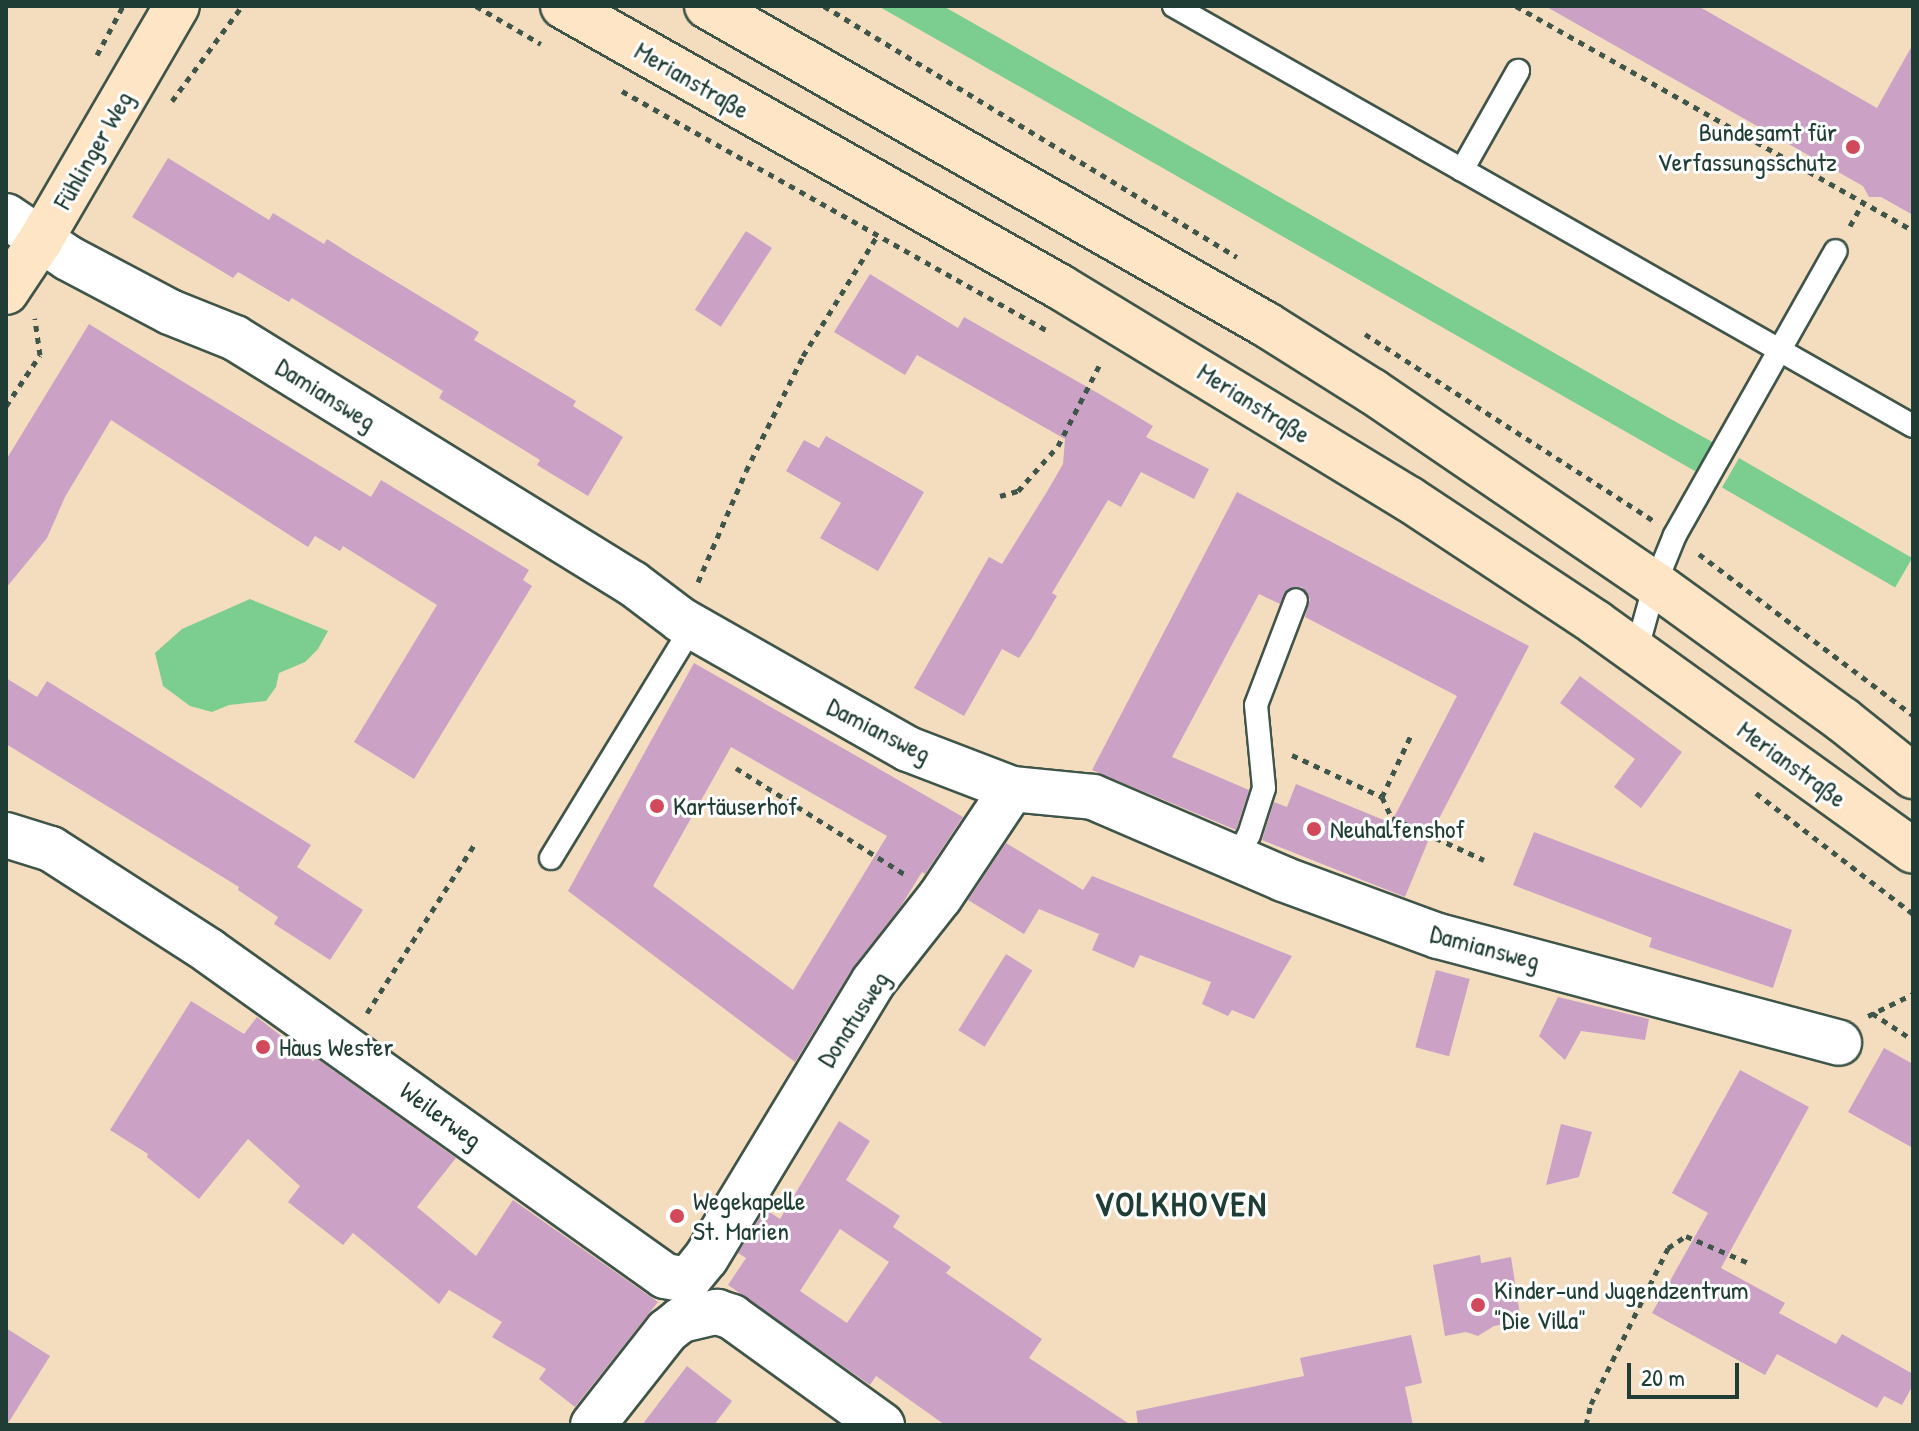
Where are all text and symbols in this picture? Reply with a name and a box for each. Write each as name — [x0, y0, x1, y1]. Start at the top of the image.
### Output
street label: Merianstraße — [629, 35, 755, 125]
street label: Fühlinger Weg — [47, 85, 139, 215]
place label: Bundesamt für Verfassungsschutz — [1657, 116, 1837, 178]
marker: Bundesamt für Verfassungsschutz — [1844, 138, 1862, 156]
street label: Damiansweg — [270, 351, 382, 437]
street label: Merianstraße — [1192, 356, 1316, 450]
street label: Damiansweg — [822, 691, 936, 769]
street label: Merianstraße — [1732, 714, 1852, 814]
place label: Kartäuserhof — [673, 790, 797, 822]
marker: Kartäuserhof — [648, 797, 666, 815]
place label: Neuhalfenshof — [1330, 813, 1465, 845]
marker: Neuhalfenshof — [1305, 820, 1323, 838]
street label: Damiansweg — [1427, 917, 1543, 977]
street label: Donatusweg — [810, 965, 896, 1073]
place label: Haus Wester — [279, 1031, 393, 1063]
marker: Haus Wester — [254, 1038, 272, 1056]
street label: Weilerweg — [394, 1075, 488, 1155]
place label: Wegekapelle St. Marien — [693, 1185, 805, 1246]
district label: VOLKHOVEN — [1094, 1185, 1268, 1225]
marker: Wegekapelle St. Marien — [668, 1207, 686, 1225]
place label: Kinder-und Jugendzentrum "Die Villa" — [1494, 1274, 1749, 1336]
marker: Kinder-und Jugendzentrum "Die Villa" — [1469, 1296, 1487, 1314]
scale bar — [1631, 1347, 1743, 1397]
text: 20 m — [1641, 1361, 1685, 1393]

